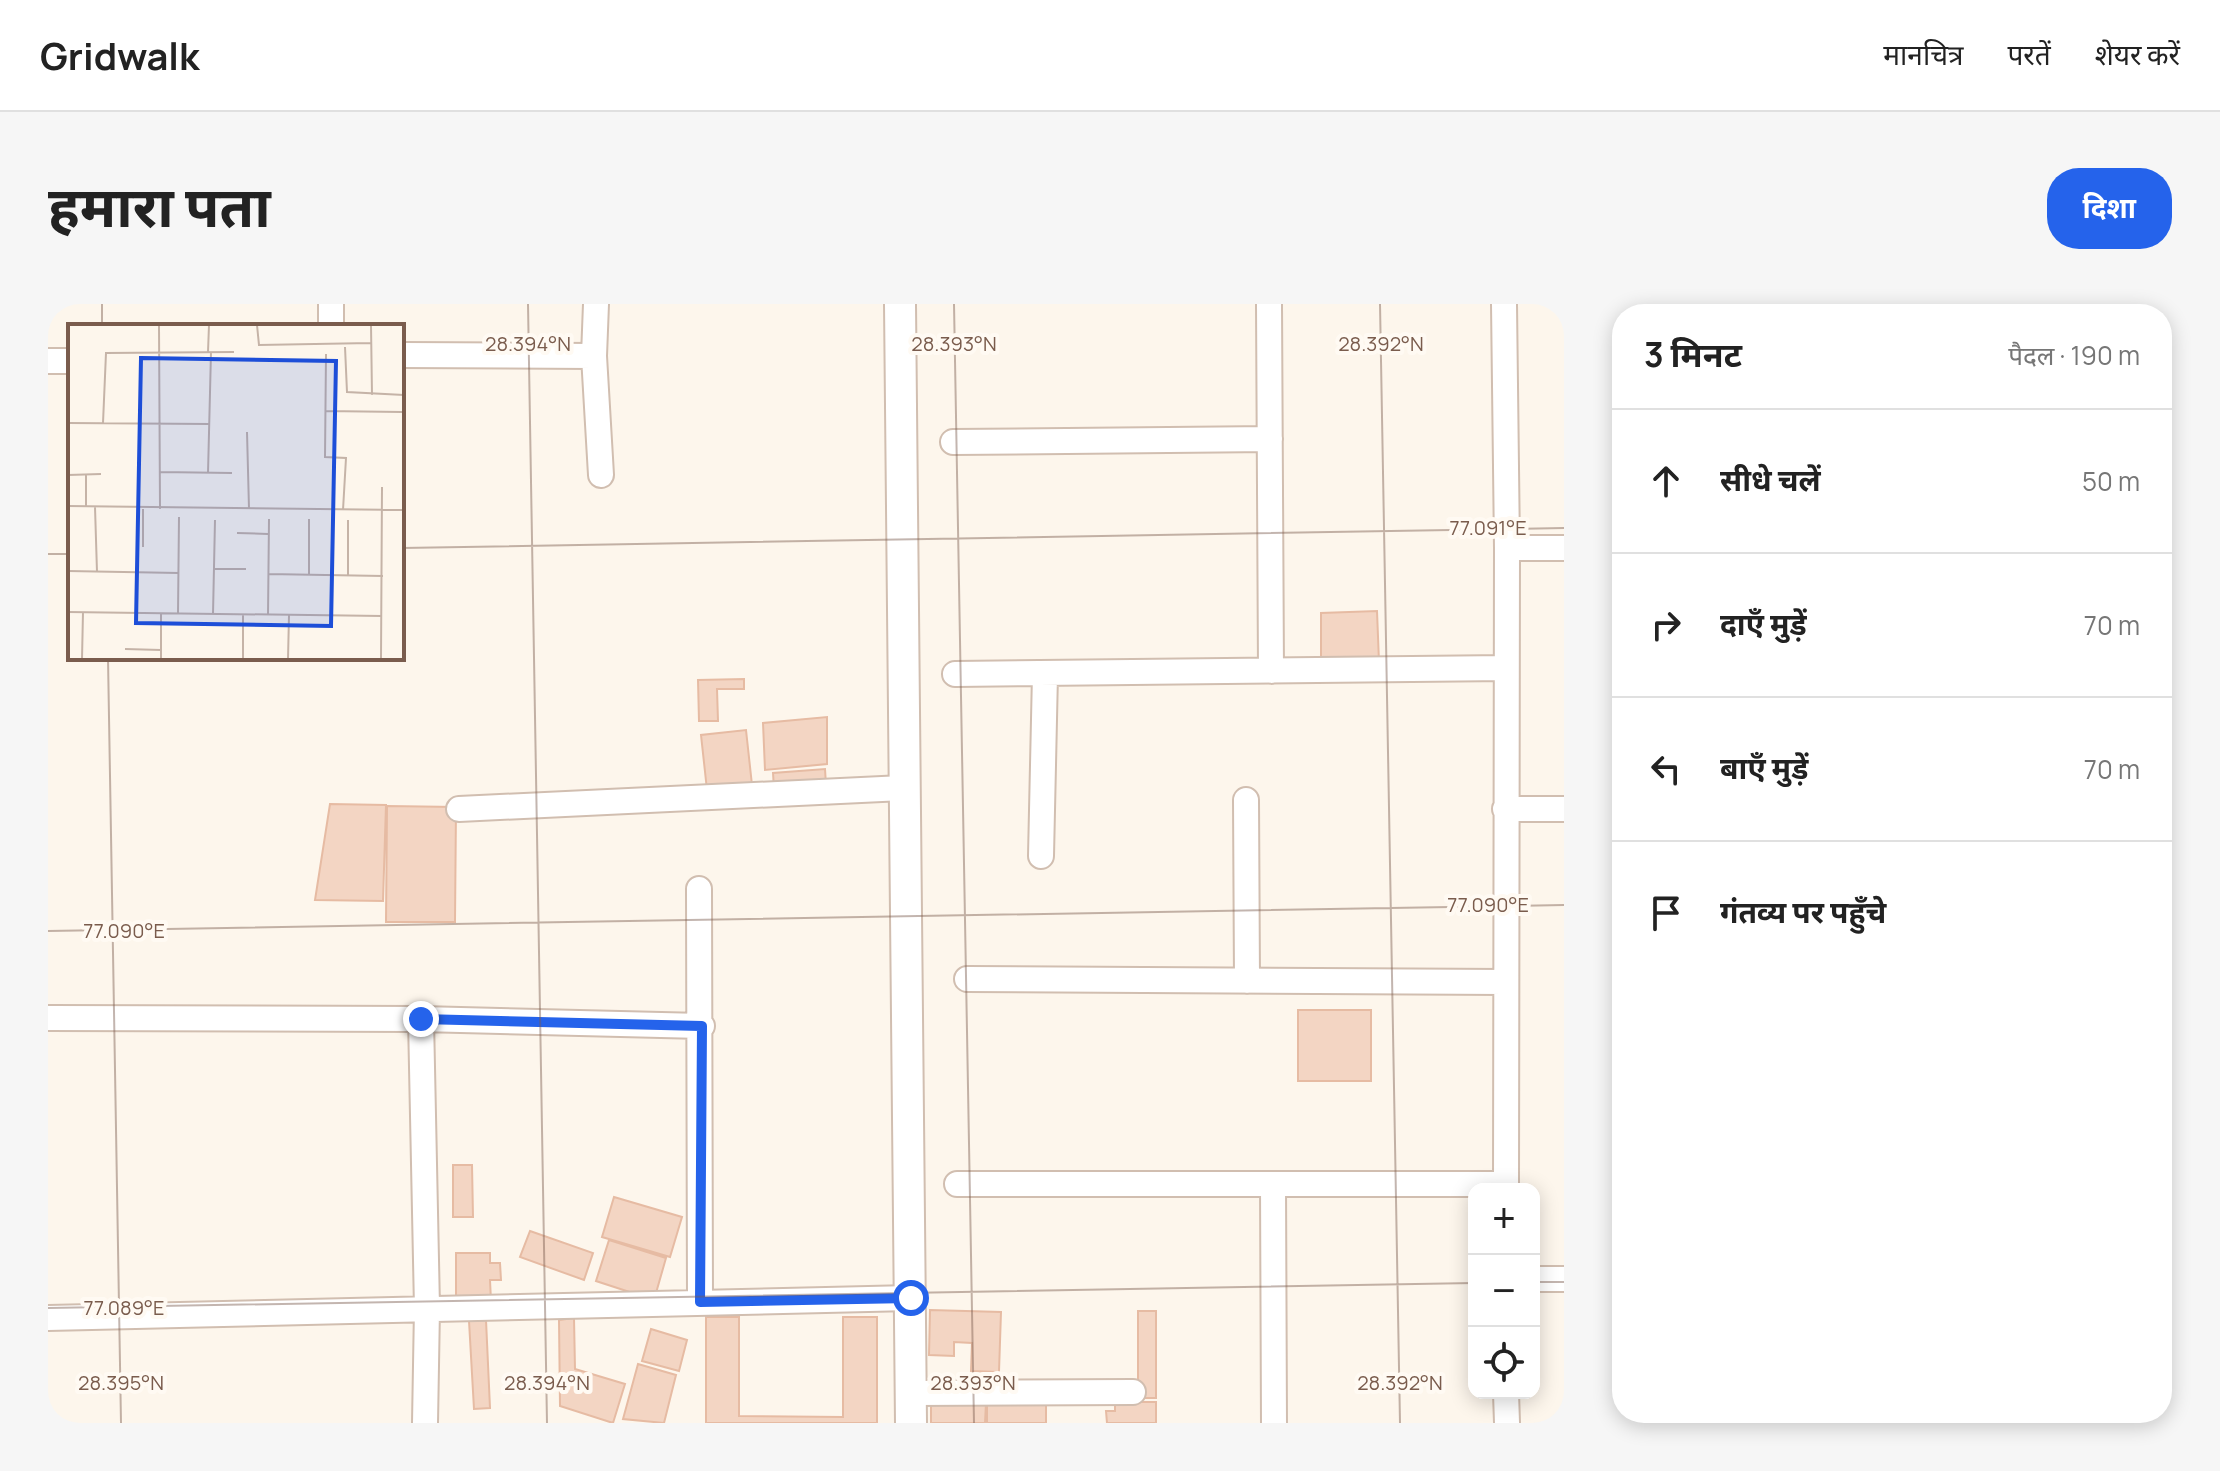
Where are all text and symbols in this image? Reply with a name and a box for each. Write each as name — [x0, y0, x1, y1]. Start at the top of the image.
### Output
text: Gridwalk — [40, 29, 199, 81]
text: मानचित्र — [1883, 35, 1963, 73]
text: परतें — [2007, 35, 2051, 73]
text: शेयर करें — [2095, 35, 2180, 73]
text: हमारा पता — [48, 167, 271, 244]
button: दिशा — [2047, 168, 2172, 249]
inset map — [68, 324, 404, 660]
text: 28.394°N — [485, 330, 571, 357]
text: 28.393°N — [911, 330, 997, 357]
text: 28.392°N — [1338, 330, 1424, 357]
text: 3 मिनट — [1644, 331, 1742, 377]
text: पैदल · 190 m — [2008, 337, 2140, 373]
icon: ahead — [1644, 459, 1688, 503]
text: सीधे चलें — [1720, 459, 1821, 500]
text: 50 m — [2082, 463, 2140, 499]
text: 77.091°E — [1449, 514, 1527, 541]
icon: right — [1644, 603, 1688, 647]
text: दाएँ मुड़ें — [1720, 603, 1807, 644]
text: 70 m — [2084, 607, 2140, 643]
icon: left — [1644, 747, 1688, 791]
text: बाएँ मुड़ें — [1720, 747, 1808, 788]
text: 70 m — [2084, 751, 2140, 787]
text: 77.090°E — [1447, 891, 1529, 918]
icon: arrive — [1644, 891, 1688, 935]
text: गंतव्य पर पहुँचे — [1720, 891, 1886, 932]
text: 77.090°E — [83, 917, 165, 944]
route end — [403, 1001, 439, 1037]
map controls — [1468, 1183, 1540, 1399]
button: + — [1468, 1183, 1540, 1255]
button: − — [1468, 1255, 1540, 1327]
route start — [893, 1280, 929, 1316]
text: 77.089°E — [84, 1294, 164, 1321]
button: locate — [1468, 1327, 1540, 1399]
text: 28.395°N — [78, 1369, 164, 1396]
text: 28.394°N — [504, 1369, 590, 1396]
text: 28.393°N — [930, 1369, 1016, 1396]
text: 28.392°N — [1357, 1369, 1443, 1396]

